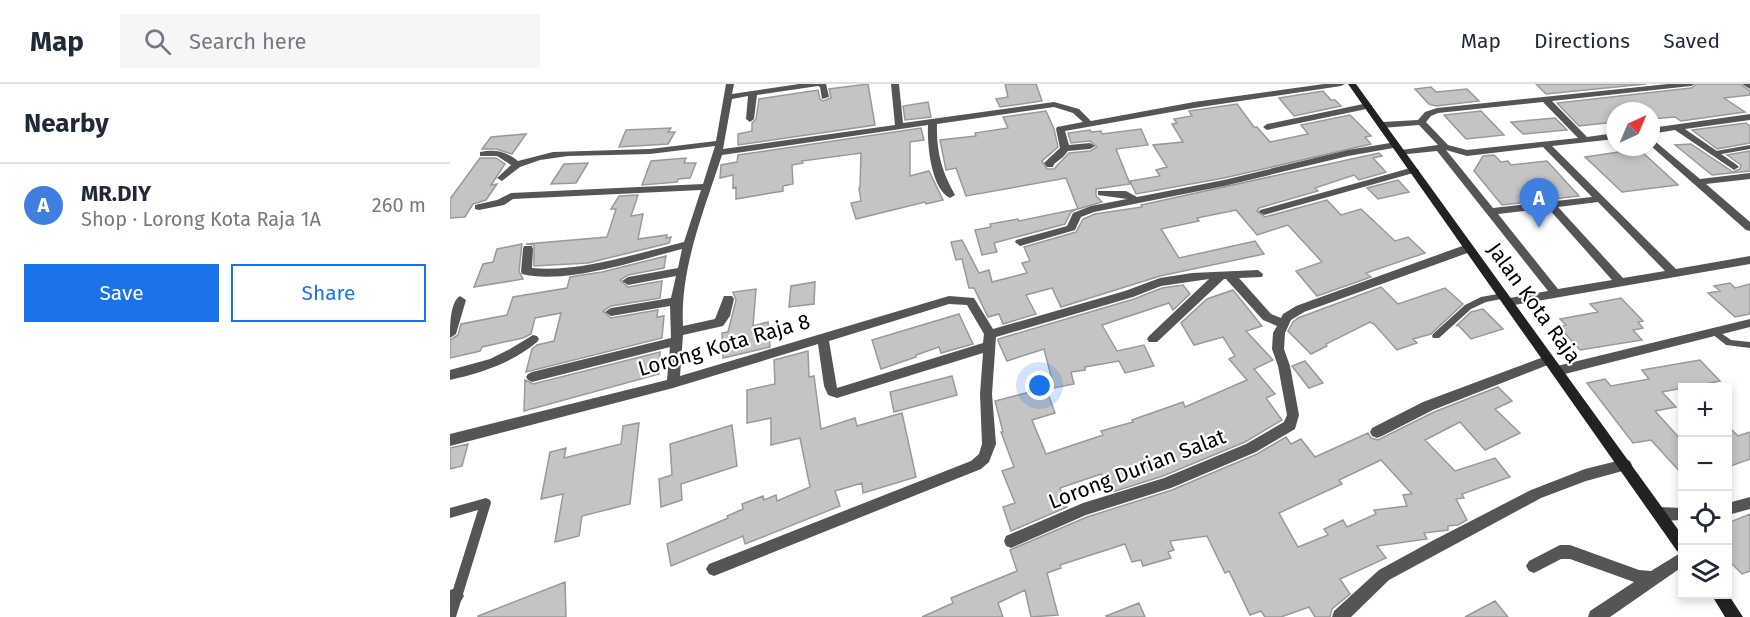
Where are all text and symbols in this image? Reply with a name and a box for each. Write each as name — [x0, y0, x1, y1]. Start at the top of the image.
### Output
search box — [120, 14, 540, 68]
text: Map — [30, 25, 84, 58]
icon: search — [141, 25, 174, 58]
text: Search here — [189, 28, 307, 55]
text: Map — [1461, 28, 1501, 54]
text: Directions — [1534, 28, 1630, 54]
text: Saved — [1663, 28, 1720, 54]
north arrow — [1606, 102, 1660, 156]
text: Nearby — [24, 108, 109, 139]
pin: A — [1520, 178, 1558, 228]
text: MR.DIY — [81, 180, 151, 207]
text: A — [38, 193, 49, 217]
text: 260 m — [372, 193, 426, 217]
text: Shop · Lorong Kota Raja 1A — [81, 207, 321, 231]
street label: Jalan Kota Raja — [1482, 238, 1586, 368]
button: Save — [24, 264, 219, 322]
button: Share — [231, 264, 426, 322]
street label: Lorong Kota Raja 8 — [635, 308, 813, 382]
your location — [1025, 371, 1054, 400]
map controls — [1678, 383, 1732, 599]
button: + — [1678, 383, 1732, 437]
street label: Lorong Durian Salat — [1045, 423, 1230, 515]
button: − — [1678, 437, 1732, 491]
button: locate — [1678, 491, 1732, 545]
button: layers — [1678, 545, 1732, 599]

